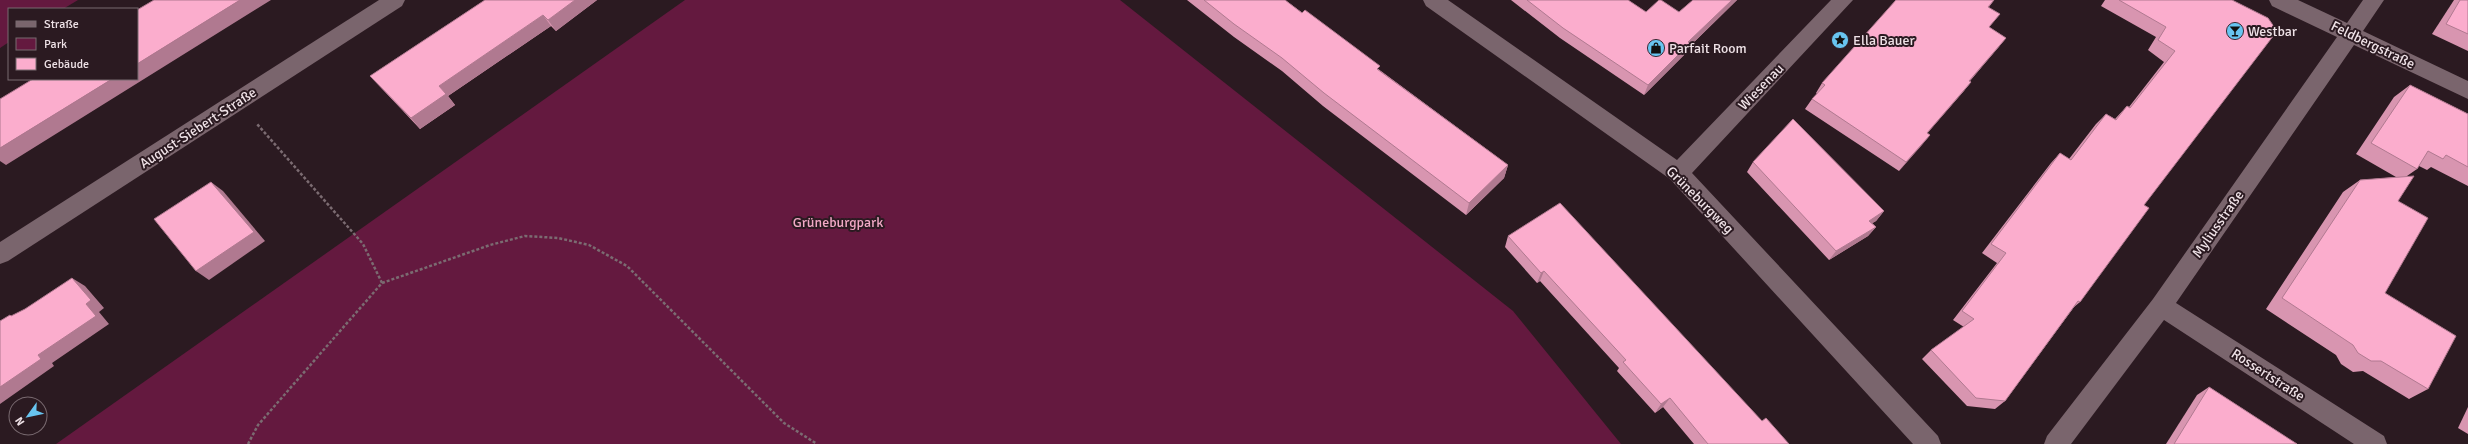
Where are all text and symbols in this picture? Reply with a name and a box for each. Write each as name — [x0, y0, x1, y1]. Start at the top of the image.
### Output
legend — [8, 8, 138, 80]
text: Straße — [44, 17, 79, 32]
street label: Feldbergstraße — [2328, 17, 2418, 73]
bar icon: Westbar — [2225, 21, 2245, 41]
place label: Westbar — [2248, 23, 2298, 40]
place icon: Ella Bauer — [1830, 30, 1850, 50]
place label: Ella Bauer — [1853, 32, 1915, 49]
text: Park — [44, 37, 67, 52]
shop icon: Parfait Room — [1646, 38, 1666, 58]
place label: Parfait Room — [1669, 40, 1747, 57]
text: Gebäude — [44, 57, 89, 72]
street label: Wiesenau — [1735, 60, 1787, 114]
street label: August-Siebert-Straße — [136, 84, 260, 172]
street label: Grüneburgweg — [1663, 163, 1737, 237]
street label: Myliusstraße — [2189, 187, 2247, 261]
park label: Grüneburgpark — [793, 214, 883, 231]
street label: Rossertstraße — [2228, 345, 2308, 405]
north arrow — [8, 396, 48, 436]
text: N — [12, 414, 28, 428]

